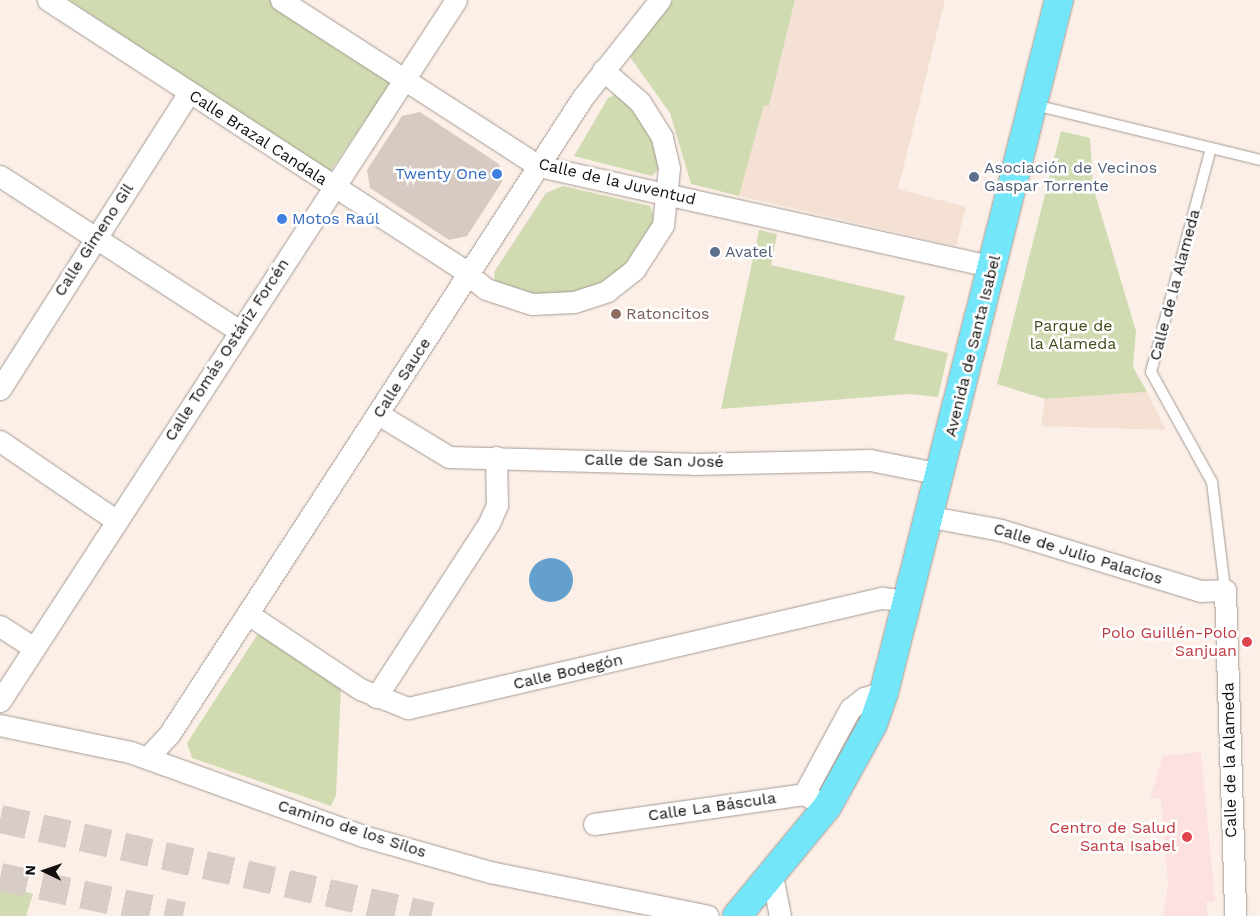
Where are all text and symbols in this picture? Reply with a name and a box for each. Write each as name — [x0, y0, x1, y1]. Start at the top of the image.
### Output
street label: Calle Brazal Candala — [185, 86, 331, 190]
street label: Calle de la Juventud — [536, 154, 698, 210]
place label: Asociación de Vecinos Gaspar Torrente — [984, 158, 1158, 196]
place label: Twenty One — [395, 164, 487, 184]
marker: Twenty One — [491, 168, 503, 180]
marker: Asociación de Vecinos Gaspar Torrente — [968, 171, 980, 183]
street label: Calle Gimeno Gil — [50, 180, 138, 300]
street label: Calle de la Alameda — [1145, 207, 1205, 363]
place label: Motos Raúl — [292, 209, 380, 229]
marker: Motos Raúl — [276, 213, 288, 225]
place label: Avatel — [725, 242, 773, 262]
marker: Avatel — [709, 246, 721, 258]
street label: Avenida de Santa Isabel — [941, 253, 1005, 439]
street label: Calle Tomás Ostáriz Forcén — [161, 255, 293, 445]
place label: Ratoncitos — [626, 304, 710, 324]
marker: Ratoncitos — [610, 308, 622, 320]
park label: Parque de la Alameda — [1029, 316, 1117, 354]
street label: Calle Sauce — [369, 334, 435, 422]
street label: Calle de San José — [584, 450, 724, 472]
street label: Calle de Julio Palacios — [991, 519, 1165, 589]
place label: Polo Guillén-Polo Sanjuan — [1101, 623, 1237, 661]
marker: Polo Guillén-Polo Sanjuan — [1241, 636, 1253, 648]
street label: Calle Bodegón — [511, 650, 625, 694]
street label: Calle de la Alameda — [1219, 681, 1241, 839]
street label: Calle La Báscula — [647, 788, 777, 826]
street label: Camino de los Silos — [275, 796, 429, 862]
place label: Centro de Salud Santa Isabel — [1049, 818, 1176, 856]
marker: Centro de Salud Santa Isabel — [1180, 830, 1194, 844]
north arrow — [20, 846, 70, 896]
text: N — [22, 865, 38, 876]

